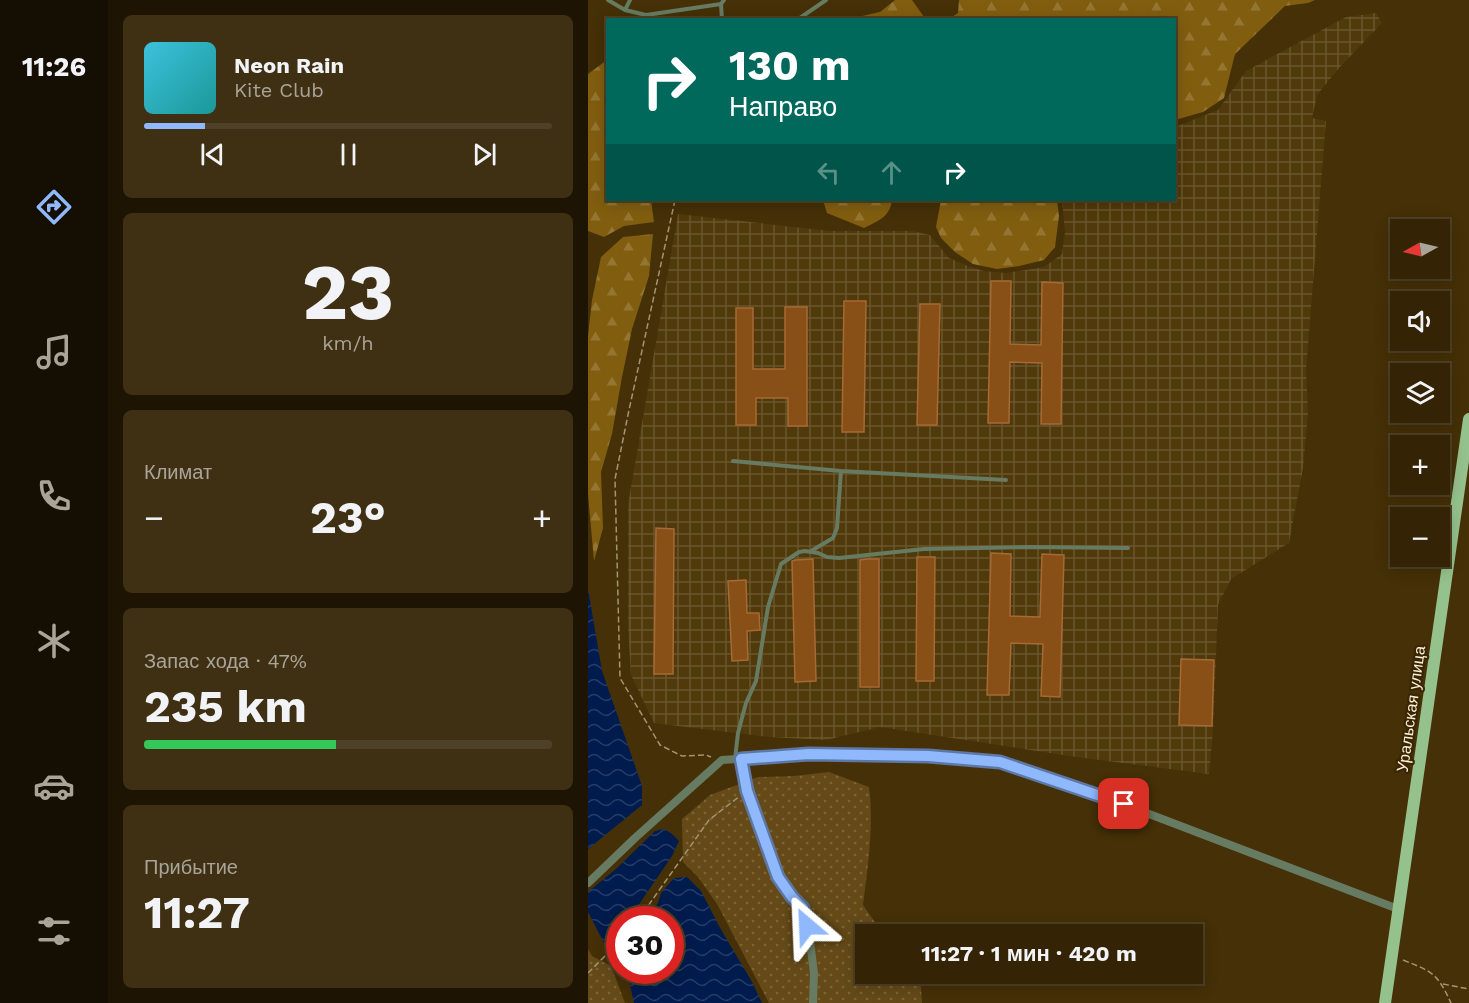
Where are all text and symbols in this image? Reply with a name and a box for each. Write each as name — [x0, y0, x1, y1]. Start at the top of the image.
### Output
text: 130 m — [729, 41, 851, 90]
icon: right — [630, 42, 708, 120]
text: 11:26 — [22, 51, 86, 83]
text: Neon Rain — [234, 53, 344, 78]
text: Kite Club — [234, 78, 324, 102]
text: Направо — [729, 91, 837, 123]
icon: previous — [196, 138, 229, 171]
icon: pause — [332, 138, 365, 171]
icon: next — [468, 138, 501, 171]
icon: left — [812, 156, 845, 189]
icon: ahead — [875, 156, 908, 189]
icon: right — [938, 156, 971, 189]
icon: directions — [33, 186, 75, 228]
north arrow — [1390, 219, 1450, 279]
map controls — [1390, 219, 1450, 567]
text: 23 — [302, 246, 394, 338]
button: sound — [1390, 291, 1450, 351]
icon: music — [33, 331, 75, 373]
text: km/h — [322, 331, 374, 355]
button: layers — [1390, 363, 1450, 423]
button: + — [1390, 435, 1450, 495]
text: Климат — [144, 460, 212, 484]
icon: phone — [33, 475, 75, 517]
text: 23° — [310, 491, 386, 544]
text: − — [144, 498, 164, 537]
text: + — [532, 498, 552, 537]
button: − — [1390, 507, 1450, 567]
icon: climate — [33, 620, 75, 662]
street label: Уральская улица — [1393, 645, 1429, 773]
text: Запас хода · 47% — [144, 649, 307, 673]
text: 235 km — [144, 680, 307, 733]
icon: car — [33, 765, 75, 807]
pin — [1098, 778, 1149, 829]
icon: arrive — [1107, 787, 1140, 820]
text: Прибытие — [144, 855, 238, 879]
text: 11:27 — [144, 886, 250, 939]
position arrow — [775, 894, 839, 958]
speed limit sign: 30 — [606, 906, 684, 984]
icon: filters — [33, 910, 75, 952]
text: 11:27 · 1 мин · 420 m — [921, 941, 1137, 966]

